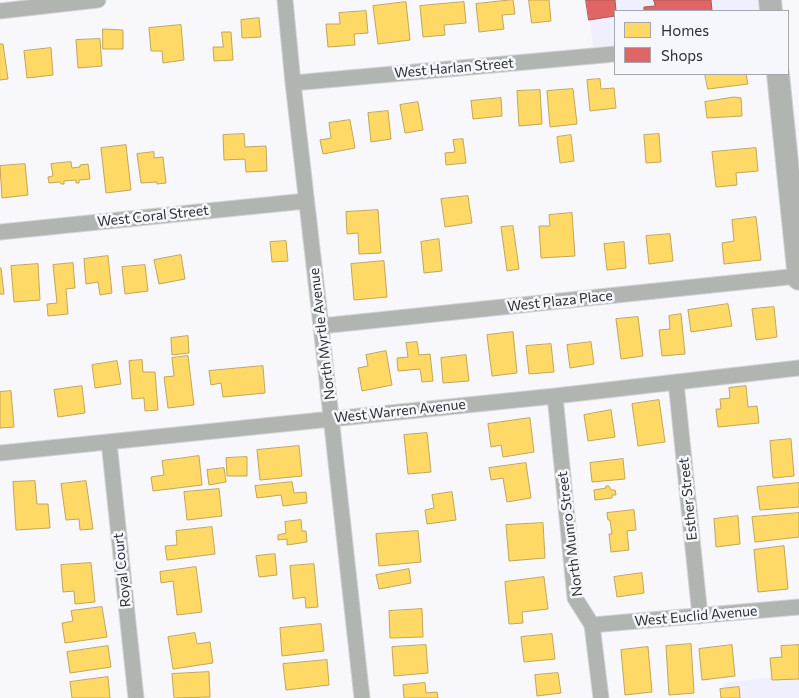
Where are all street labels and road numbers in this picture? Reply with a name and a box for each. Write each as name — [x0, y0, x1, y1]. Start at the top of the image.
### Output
street label: West Harlan Street — [393, 54, 515, 82]
street label: West Coral Street — [96, 202, 210, 230]
street label: North Myrtle Avenue — [306, 267, 338, 401]
street label: West Plaza Place — [506, 287, 614, 315]
street label: West Warren Avenue — [333, 396, 467, 426]
street label: Esther Street — [675, 457, 701, 541]
street label: North Munro Street — [554, 470, 586, 598]
street label: Royal Court — [110, 532, 134, 608]
street label: West Euclid Avenue — [634, 602, 758, 630]

